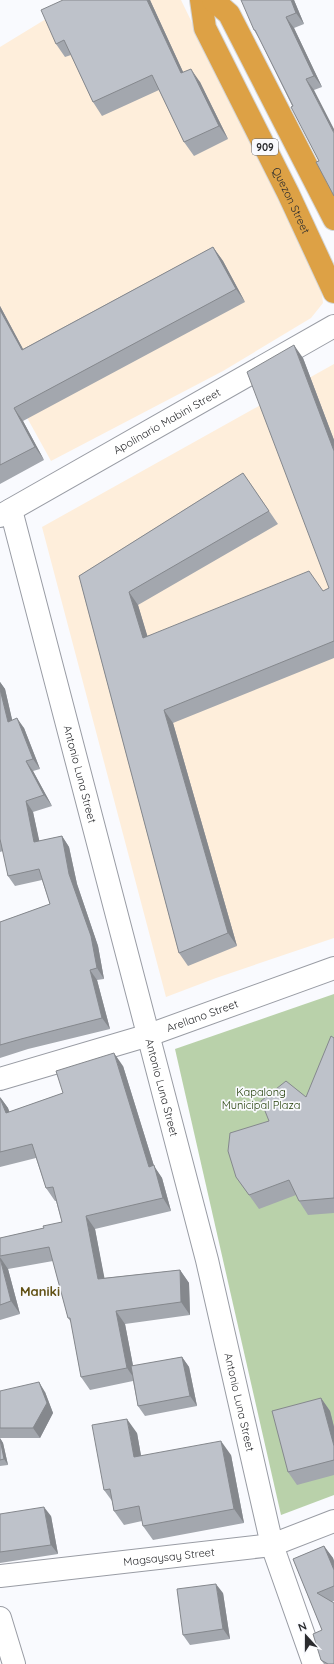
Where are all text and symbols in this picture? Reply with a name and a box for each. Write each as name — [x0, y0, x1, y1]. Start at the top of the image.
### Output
road number: 909 — [252, 139, 278, 155]
street label: Quezon Street — [269, 165, 313, 236]
street label: Apolinario Mabini Street — [111, 385, 223, 457]
street label: Antonio Luna Street — [61, 724, 100, 825]
street label: Arellano Street — [165, 996, 240, 1035]
street label: Antonio Luna Street — [142, 1037, 181, 1138]
park label: Kapalong Municipal Plaza — [222, 1085, 300, 1112]
district label: Maniki — [20, 1283, 60, 1299]
street label: Antonio Luna Street — [221, 1352, 257, 1453]
street label: Magsaysay Street — [122, 1545, 216, 1569]
north arrow — [286, 1616, 326, 1656]
text: N — [296, 1619, 309, 1635]

